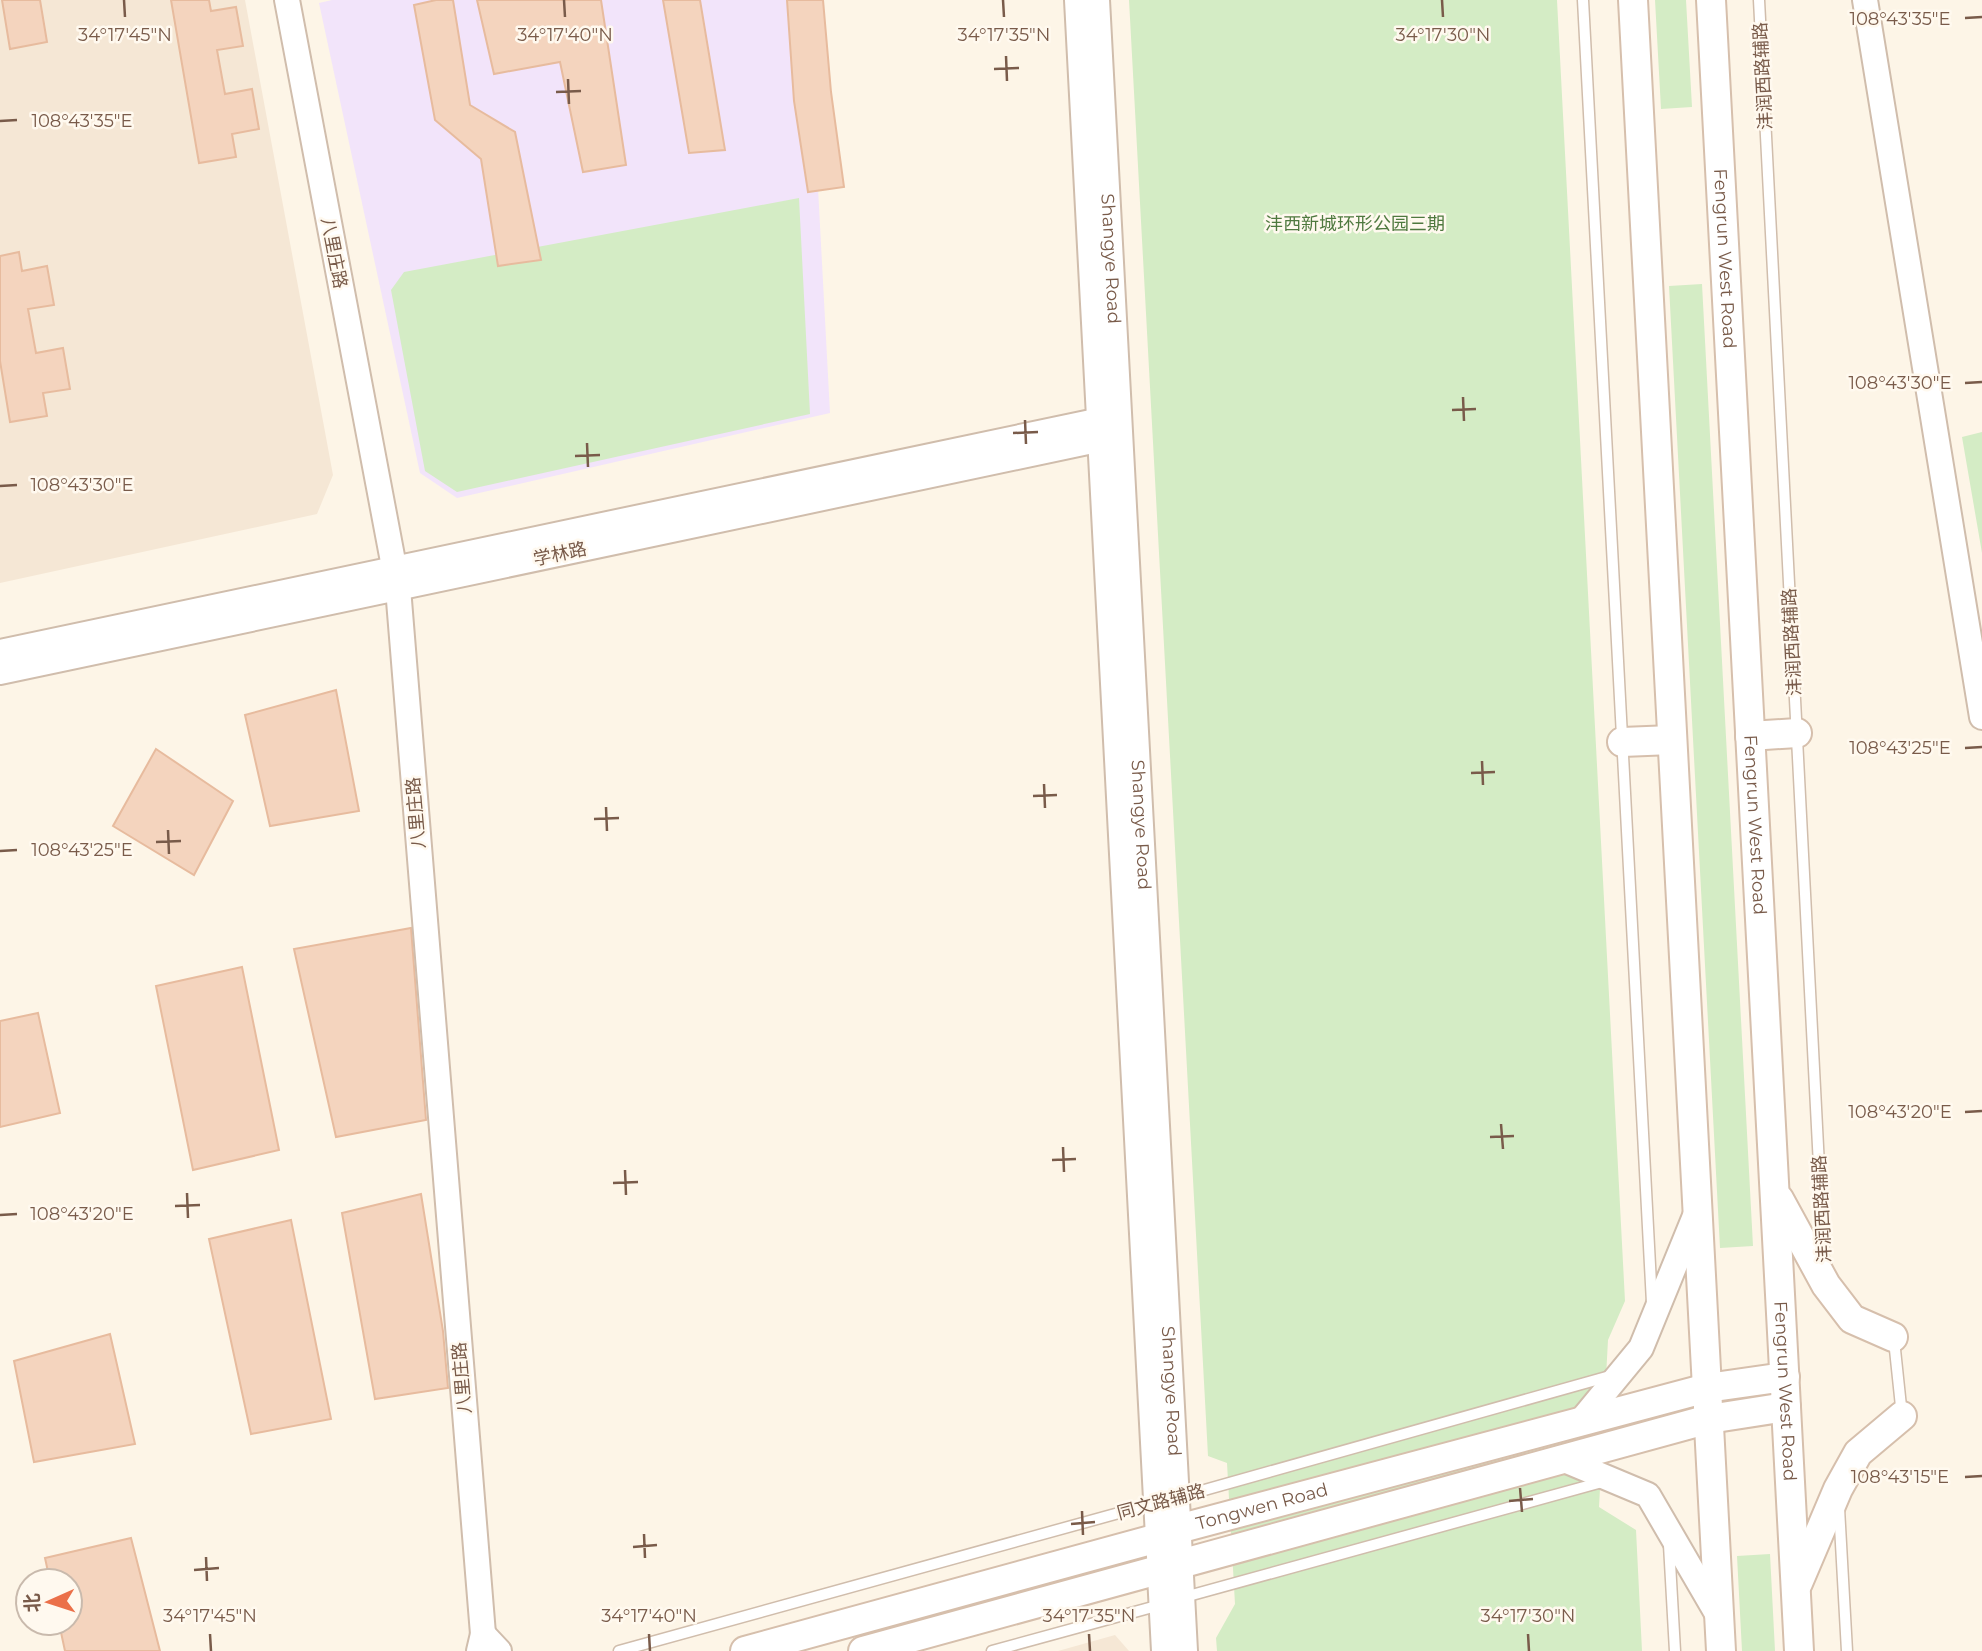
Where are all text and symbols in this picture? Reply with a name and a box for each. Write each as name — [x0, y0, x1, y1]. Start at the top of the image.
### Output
text: 108°43'35"E — [1849, 8, 1951, 30]
street label: 沣润西路辅路 — [1749, 21, 1777, 131]
text: 34°17'45"N — [78, 24, 172, 46]
text: 34°17'40"N — [517, 24, 613, 46]
text: 34°17'35"N — [958, 24, 1050, 46]
text: 34°17'30"N — [1396, 24, 1490, 46]
text: 108°43'35"E — [31, 110, 133, 132]
street label: Fengrun West Road — [1709, 168, 1741, 349]
street label: Shangye Road — [1096, 193, 1125, 324]
park label: 沣西新城环形公园三期 — [1265, 213, 1445, 235]
street label: 八里庄路 — [316, 216, 352, 290]
text: 108°43'30"E — [1848, 372, 1952, 394]
text: 108°43'30"E — [30, 474, 134, 496]
street label: 学林路 — [531, 538, 589, 570]
street label: 沣润西路辅路 — [1778, 587, 1806, 697]
street label: Fengrun West Road — [1739, 734, 1771, 916]
text: 108°43'25"E — [1849, 737, 1951, 759]
street label: Shangye Road — [1127, 759, 1155, 891]
street label: 八里庄路 — [402, 776, 430, 850]
text: 108°43'25"E — [31, 839, 133, 861]
text: 108°43'20"E — [1848, 1101, 1952, 1123]
street label: 沣润西路辅路 — [1808, 1154, 1836, 1264]
text: 108°43'20"E — [30, 1203, 134, 1225]
street label: Fengrun West Road — [1769, 1300, 1801, 1482]
street label: Shangye Road — [1157, 1325, 1186, 1457]
street label: 八里庄路 — [448, 1341, 476, 1415]
text: 108°43'15"E — [1851, 1466, 1949, 1488]
street label: Tongwen Road — [1194, 1479, 1330, 1535]
street label: 同文路辅路 — [1115, 1480, 1207, 1524]
north arrow — [14, 1567, 84, 1637]
text: 北 — [21, 1593, 45, 1613]
text: 34°17'45"N — [163, 1605, 257, 1627]
text: 34°17'40"N — [601, 1605, 697, 1627]
text: 34°17'35"N — [1043, 1605, 1135, 1627]
text: 34°17'30"N — [1481, 1605, 1575, 1627]

